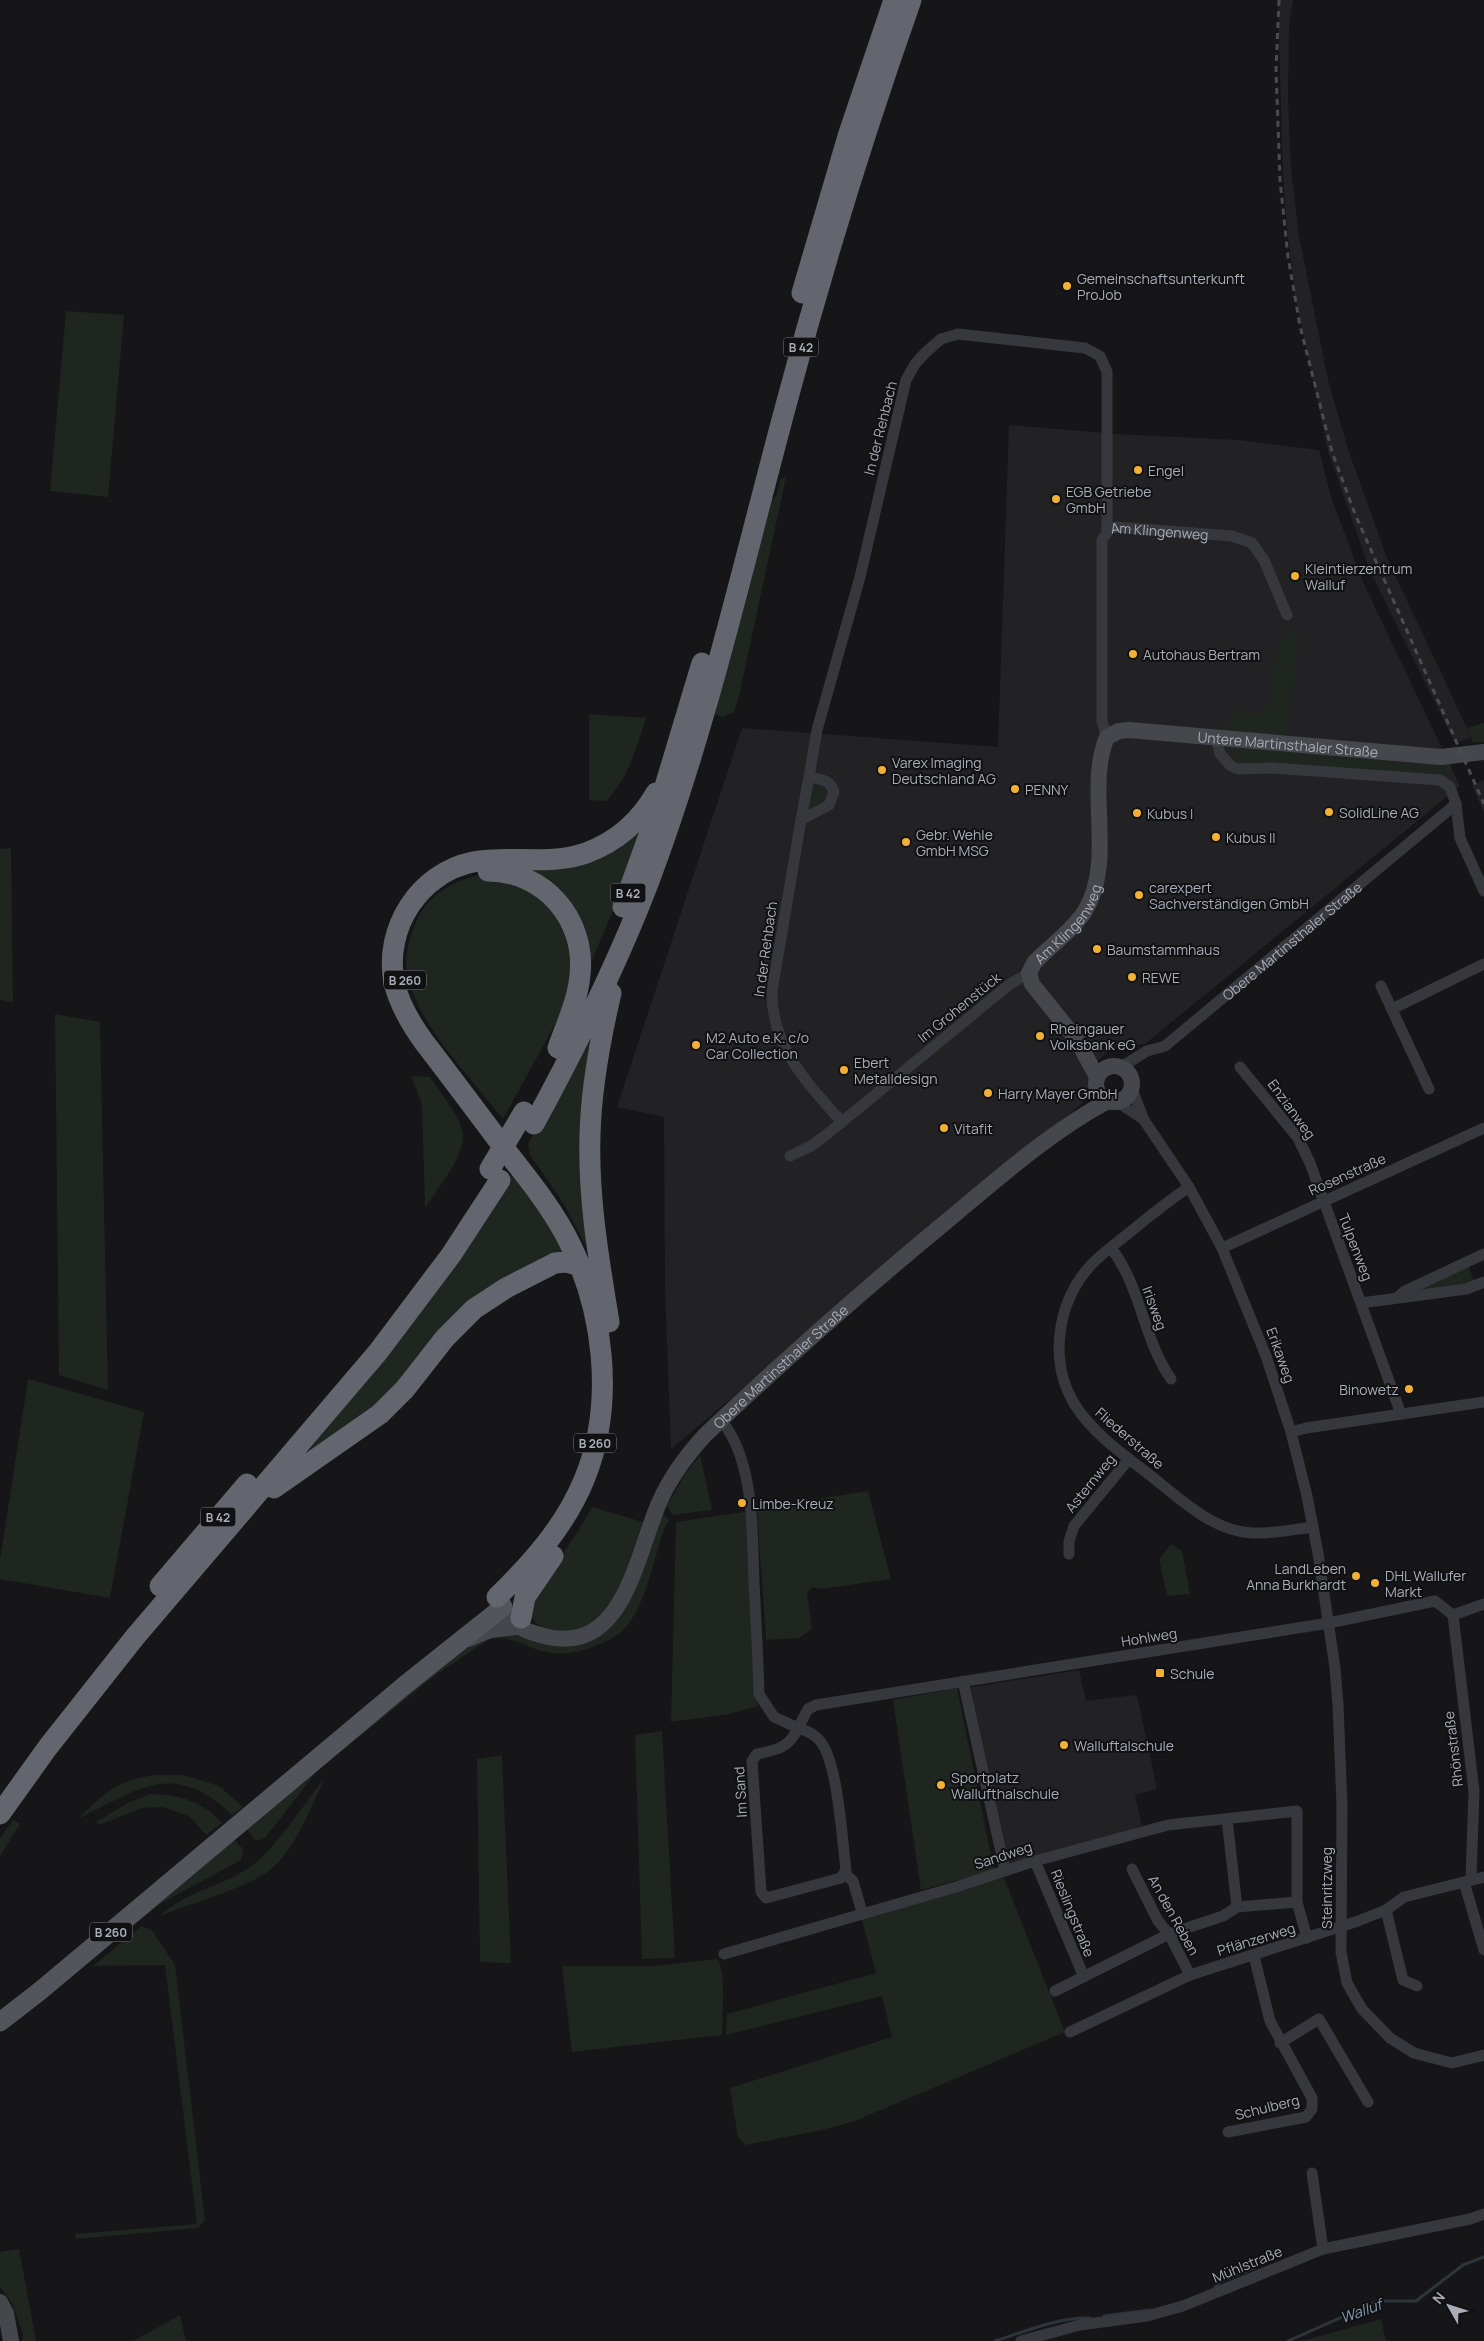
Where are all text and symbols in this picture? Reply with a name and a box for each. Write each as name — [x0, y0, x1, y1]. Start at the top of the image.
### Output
place label: Gemeinschaftsunterkunft ProJob — [1077, 269, 1245, 304]
marker: Gemeinschaftsunterkunft ProJob — [1061, 280, 1073, 292]
road number: B 42 — [784, 338, 818, 357]
street label: In der Rehbach — [859, 379, 901, 477]
place label: Engel — [1148, 461, 1184, 480]
marker: Engel — [1132, 464, 1144, 476]
place label: EGB Getriebe GmbH — [1066, 482, 1151, 517]
marker: EGB Getriebe GmbH — [1050, 493, 1062, 505]
street label: Am Klingenweg — [1109, 517, 1209, 544]
place label: Kleintierzentrum Walluf — [1305, 559, 1413, 594]
marker: Kleintierzentrum Walluf — [1289, 570, 1301, 582]
place label: Autohaus Bertram — [1143, 645, 1260, 664]
marker: Autohaus Bertram — [1127, 648, 1139, 660]
street label: Untere Martinsthaler Straße — [1197, 726, 1379, 761]
place label: Varex Imaging Deutschland AG — [892, 753, 996, 788]
marker: Varex Imaging Deutschland AG — [876, 764, 888, 776]
place label: PENNY — [1025, 780, 1069, 799]
marker: PENNY — [1009, 783, 1021, 795]
place label: SolidLine AG — [1339, 803, 1419, 822]
place label: Kubus I — [1147, 804, 1193, 823]
marker: SolidLine AG — [1323, 806, 1335, 818]
marker: Kubus I — [1131, 807, 1143, 819]
place label: Gebr. Wehle GmbH MSG — [916, 825, 993, 860]
place label: Kubus II — [1226, 828, 1275, 847]
marker: Kubus II — [1210, 831, 1222, 843]
marker: Gebr. Wehle GmbH MSG — [900, 836, 912, 848]
street label: Obere Martinsthaler Straße — [1218, 877, 1366, 1004]
place label: carexpert Sachverständigen GmbH — [1149, 878, 1309, 913]
street label: Am Klingenweg — [1030, 882, 1105, 967]
road number: B 42 — [610, 884, 646, 902]
marker: carexpert Sachverständigen GmbH — [1133, 889, 1145, 901]
street label: In der Rehbach — [749, 900, 781, 998]
place label: Baumstammhaus — [1107, 940, 1220, 959]
marker: Baumstammhaus — [1091, 943, 1103, 955]
street label: Im Grohenstück — [914, 967, 1005, 1046]
place label: REWE — [1142, 968, 1180, 987]
road number: B 260 — [384, 970, 426, 990]
marker: REWE — [1126, 971, 1138, 983]
place label: Rheingauer Volksbank eG — [1050, 1019, 1136, 1054]
place label: M2 Auto e.K. c/o Car Collection — [706, 1028, 809, 1063]
marker: Rheingauer Volksbank eG — [1034, 1030, 1046, 1042]
marker: M2 Auto e.K. c/o Car Collection — [690, 1039, 702, 1051]
place label: Ebert Metalldesign — [854, 1053, 938, 1088]
marker: Ebert Metalldesign — [838, 1064, 850, 1076]
street label: Enzianweg — [1264, 1075, 1320, 1143]
place label: Harry Mayer GmbH — [998, 1084, 1117, 1103]
marker: Harry Mayer GmbH — [982, 1087, 994, 1099]
place label: Vitafit — [954, 1119, 993, 1138]
marker: Vitafit — [938, 1122, 950, 1134]
street label: Rosenstraße — [1305, 1148, 1389, 1200]
street label: Tulpenweg — [1334, 1211, 1378, 1283]
street label: Irisweg — [1138, 1283, 1172, 1333]
street label: Obere Martinsthaler Straße — [709, 1300, 852, 1432]
street label: Erikaweg — [1262, 1325, 1300, 1385]
place label: Binowetz — [1339, 1380, 1399, 1399]
marker: Binowetz — [1403, 1383, 1415, 1395]
street label: Fliederstraße — [1092, 1403, 1168, 1473]
road number: B 260 — [574, 1434, 616, 1452]
street label: Asternweg — [1061, 1450, 1119, 1516]
place label: Limbe-Kreuz — [752, 1494, 834, 1513]
marker: Limbe-Kreuz — [736, 1497, 748, 1509]
road number: B 42 — [200, 1508, 236, 1526]
place label: LandLeben Anna Burkhardt — [1246, 1559, 1346, 1594]
place label: DHL Wallufer Markt — [1385, 1566, 1466, 1601]
marker: LandLeben Anna Burkhardt — [1350, 1570, 1362, 1582]
marker: DHL Wallufer Markt — [1369, 1577, 1381, 1589]
street label: Hohlweg — [1120, 1623, 1178, 1651]
place label: Schule — [1170, 1664, 1214, 1683]
marker: Schule — [1154, 1667, 1166, 1679]
street label: Rhönstraße — [1439, 1710, 1467, 1788]
place label: Walluftalschule — [1074, 1736, 1174, 1755]
marker: Walluftalschule — [1058, 1739, 1070, 1751]
street label: Im Sand — [729, 1766, 751, 1818]
place label: Sportplatz Wallufthalschule — [951, 1768, 1059, 1803]
marker: Sportplatz Wallufthalschule — [935, 1779, 947, 1791]
street label: Sandweg — [972, 1837, 1034, 1873]
street label: Steinritzweg — [1317, 1847, 1336, 1929]
street label: Rieslingstraße — [1047, 1866, 1099, 1960]
street label: An den Reben — [1144, 1871, 1204, 1959]
street label: Pflänzerweg — [1215, 1918, 1297, 1960]
road number: B 260 — [90, 1922, 132, 1941]
street label: Schulberg — [1233, 2090, 1301, 2124]
street label: Mühlstraße — [1209, 2241, 1285, 2287]
north arrow — [1424, 2281, 1474, 2331]
text: N — [1428, 2288, 1449, 2307]
water label: Walluf — [1337, 2293, 1387, 2328]

